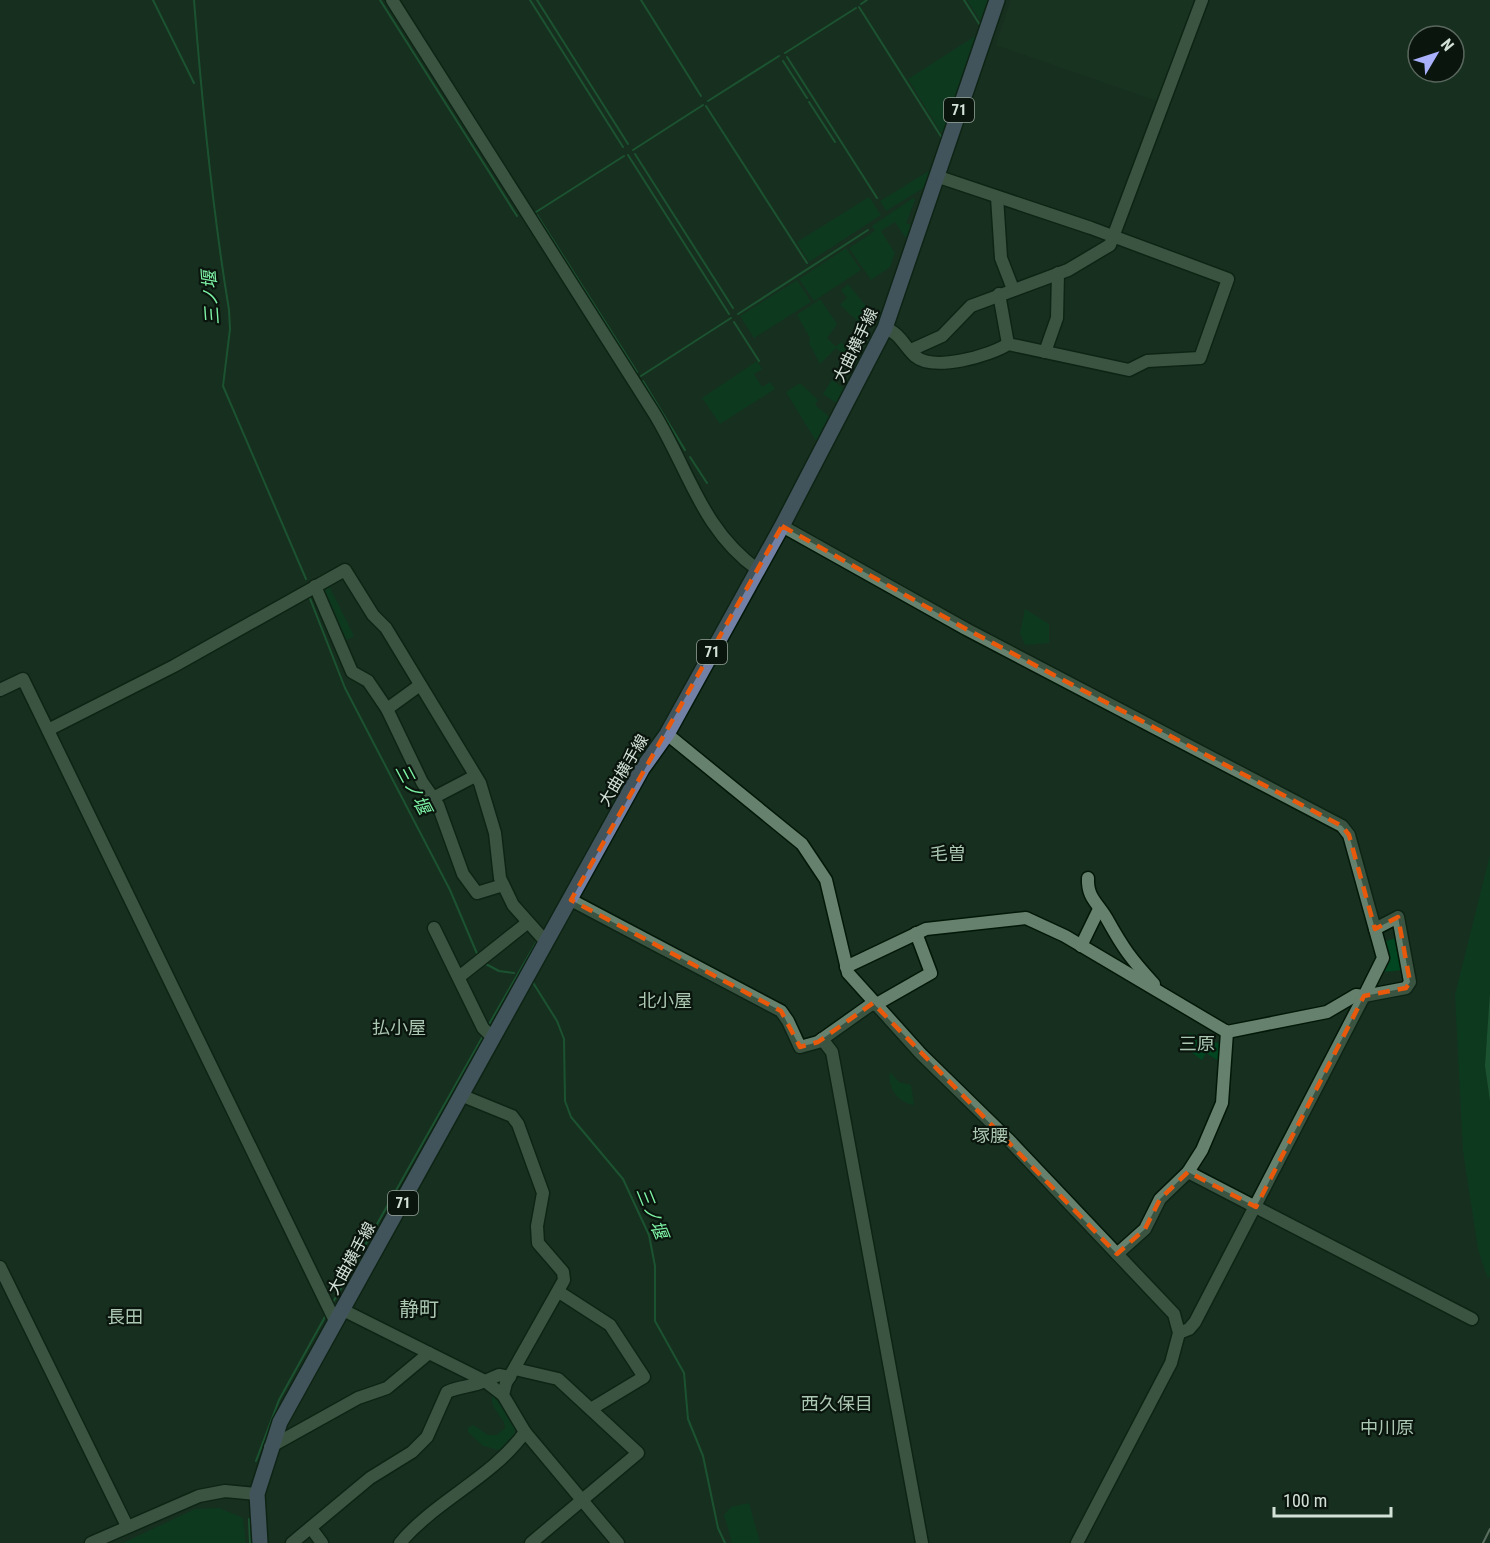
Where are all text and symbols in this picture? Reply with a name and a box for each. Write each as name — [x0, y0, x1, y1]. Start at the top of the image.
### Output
north arrow — [1406, 24, 1466, 84]
text: N — [1437, 35, 1458, 55]
road number: 71 — [944, 98, 974, 122]
water label: 三ノ堰 — [198, 267, 223, 326]
street label: 大曲横手線 — [829, 305, 882, 385]
road number: 71 — [697, 640, 727, 664]
street label: 大曲横手線 — [595, 731, 652, 809]
water label: 三ノ堰 — [391, 760, 437, 820]
district label: 毛曽 — [930, 843, 966, 864]
district label: 北小屋 — [638, 990, 692, 1011]
district label: 払小屋 — [372, 1017, 426, 1038]
district label: 三原 — [1179, 1033, 1215, 1054]
district label: 塚腰 — [972, 1125, 1008, 1146]
water label: 三ノ堰 — [633, 1184, 673, 1245]
road number: 71 — [388, 1191, 418, 1215]
street label: 大曲横手線 — [324, 1219, 379, 1298]
district label: 静町 — [399, 1297, 439, 1321]
district label: 長田 — [107, 1306, 143, 1327]
district label: 西久保目 — [801, 1393, 873, 1414]
district label: 中川原 — [1360, 1417, 1414, 1438]
scale bar — [1274, 1480, 1391, 1518]
text: 100 m — [1283, 1490, 1327, 1511]

